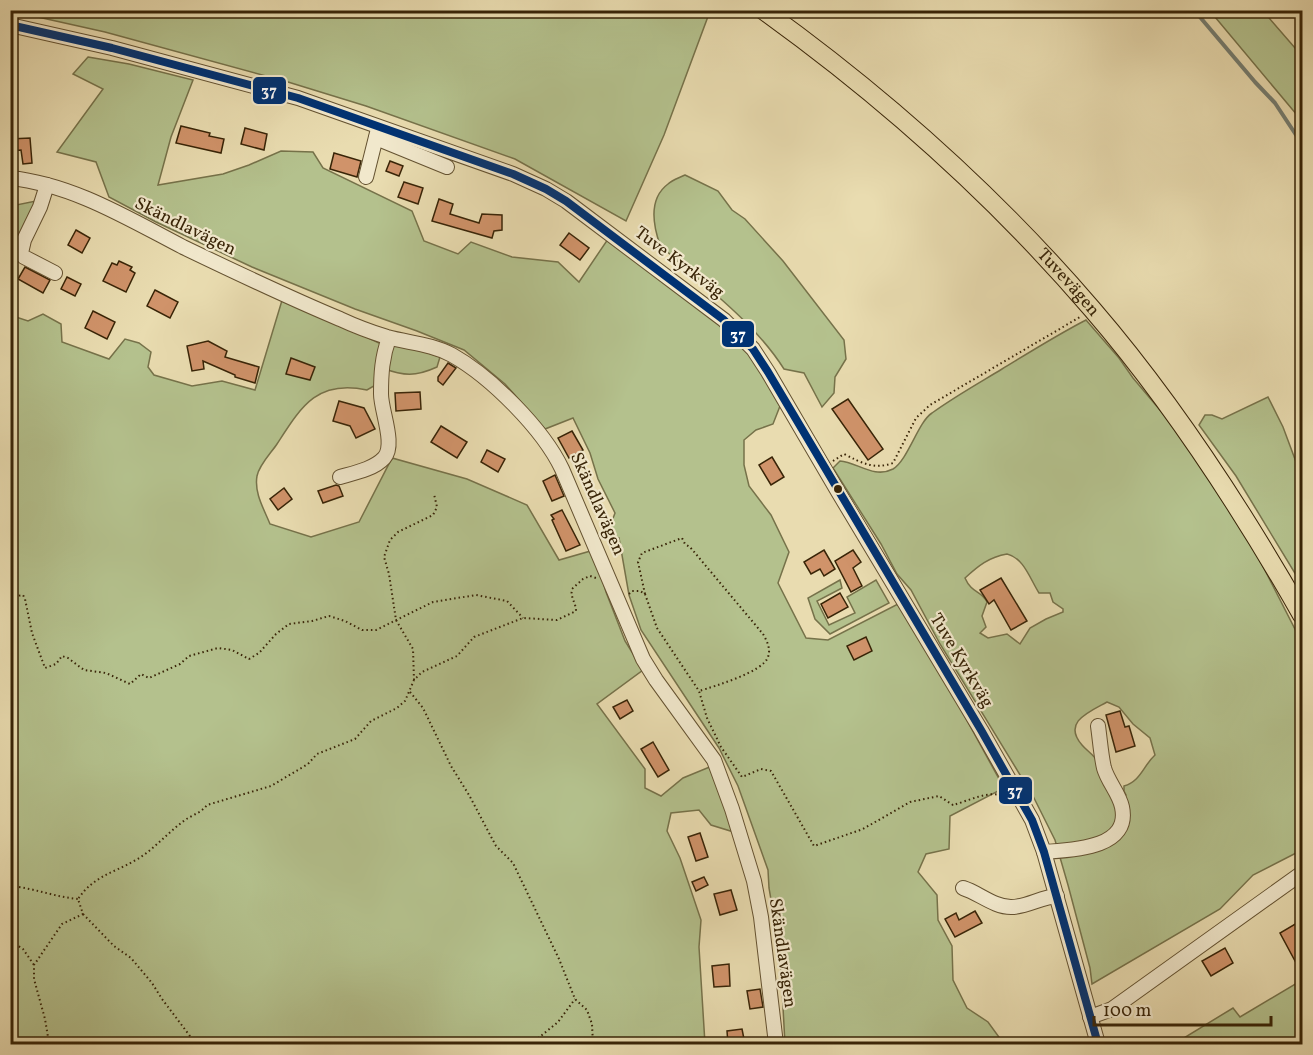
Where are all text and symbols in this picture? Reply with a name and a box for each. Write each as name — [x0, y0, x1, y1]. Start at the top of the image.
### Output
line badge: 37 — [252, 76, 287, 105]
text: 37 — [261, 81, 277, 103]
street label: Skändlavägen — [130, 192, 240, 263]
street label: Tuve Kyrkväg — [629, 221, 729, 305]
street label: Tuvevägen — [1031, 243, 1106, 322]
line badge: 37 — [721, 320, 755, 348]
text: 37 — [730, 325, 746, 347]
street label: Skändlavägen — [563, 449, 631, 560]
unlabelled marker — [832, 483, 844, 495]
street label: Tuve Kyrkväg — [923, 609, 999, 713]
line badge: 37 — [998, 776, 1033, 805]
text: 37 — [1007, 781, 1023, 803]
street label: Skändlavägen — [762, 897, 802, 1010]
scale bar — [1094, 989, 1271, 1027]
text: 100 m — [1103, 999, 1152, 1024]

